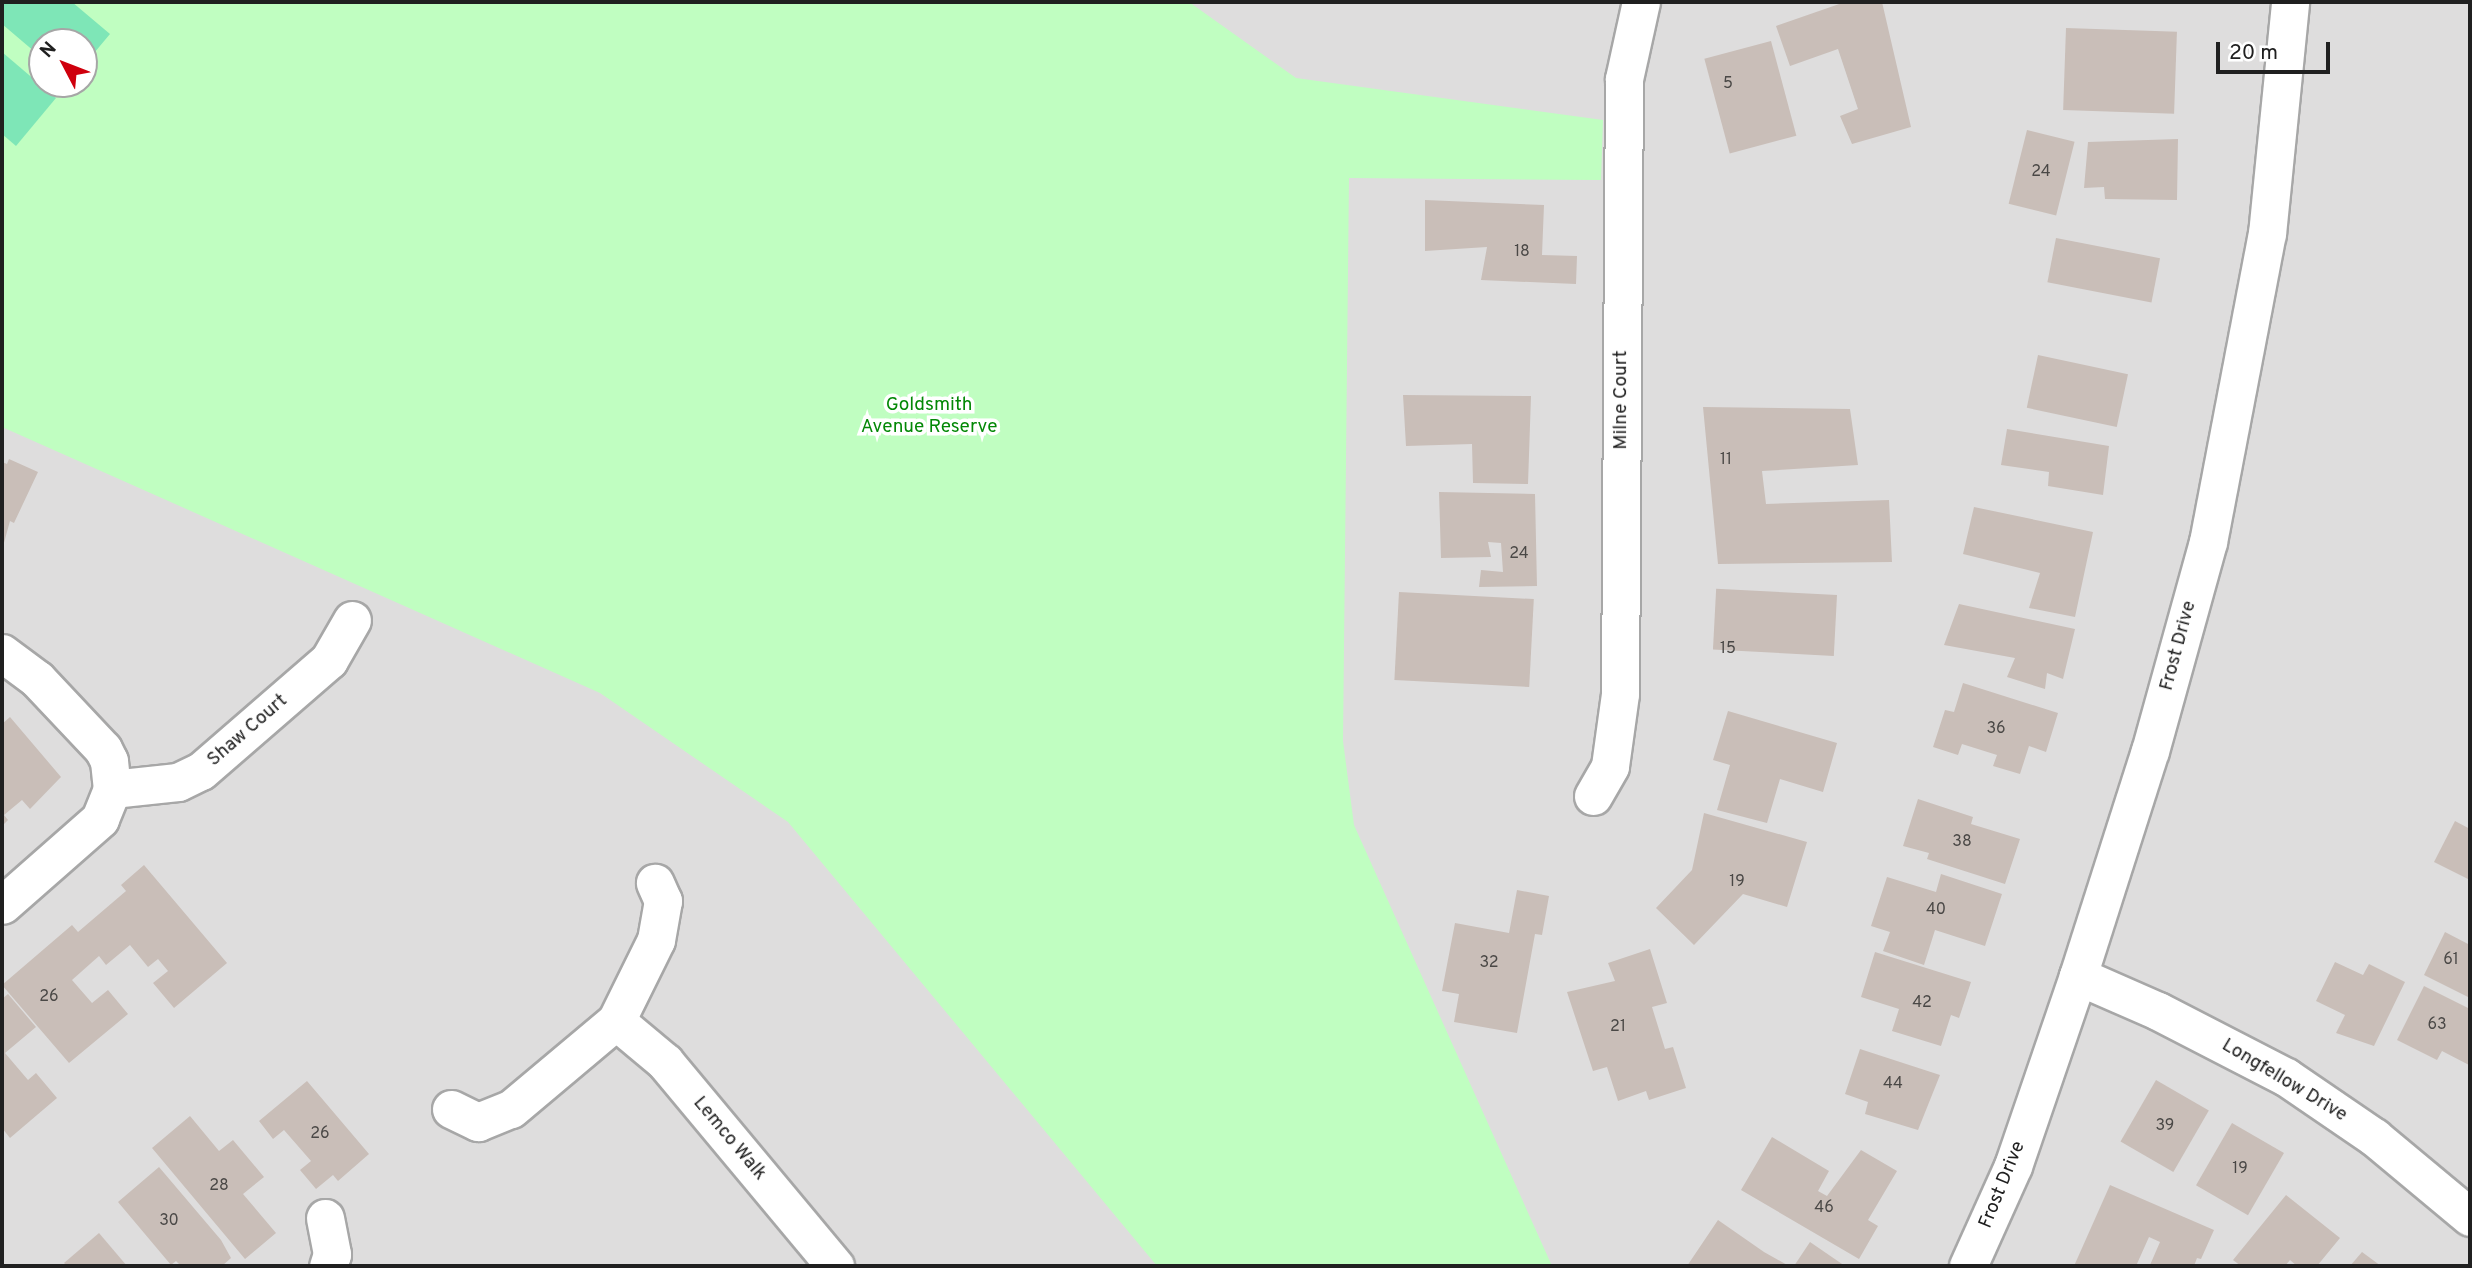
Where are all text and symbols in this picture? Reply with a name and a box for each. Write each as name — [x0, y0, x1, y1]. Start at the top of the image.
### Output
north arrow — [28, 28, 98, 98]
scale bar — [2220, 28, 2334, 72]
text: N — [35, 37, 62, 63]
text: 20 m — [2229, 40, 2278, 67]
house number: 5 — [1723, 74, 1733, 94]
house number: 24 — [2031, 162, 2051, 182]
house number: 18 — [1514, 242, 1530, 262]
street label: Milne Court — [1611, 350, 1633, 450]
park label: Goldsmith Avenue Reserve — [861, 395, 997, 439]
house number: 11 — [1720, 450, 1732, 470]
house number: 24 — [1509, 544, 1529, 564]
street label: Frost Drive — [2156, 599, 2202, 693]
house number: 15 — [1720, 639, 1736, 659]
street label: Shaw Court — [203, 690, 293, 772]
house number: 36 — [1986, 719, 2006, 739]
house number: 38 — [1952, 832, 1972, 852]
house number: 19 — [1729, 872, 1745, 892]
house number: 40 — [1926, 900, 1946, 920]
house number: 61 — [2443, 950, 2459, 970]
house number: 32 — [1479, 953, 1499, 973]
house number: 26 — [39, 987, 59, 1007]
house number: 42 — [1912, 993, 1932, 1013]
house number: 63 — [2427, 1015, 2447, 1035]
house number: 21 — [1610, 1017, 1626, 1037]
street label: Longfellow Drive — [2217, 1035, 2351, 1127]
house number: 44 — [1883, 1074, 1903, 1094]
street label: Lemco Walk — [687, 1092, 771, 1186]
house number: 39 — [2156, 1116, 2174, 1136]
house number: 26 — [310, 1124, 330, 1144]
street label: Frost Drive — [1975, 1138, 2031, 1232]
house number: 19 — [2232, 1159, 2248, 1179]
house number: 28 — [209, 1176, 229, 1196]
house number: 46 — [1814, 1198, 1834, 1218]
house number: 30 — [159, 1211, 179, 1231]

